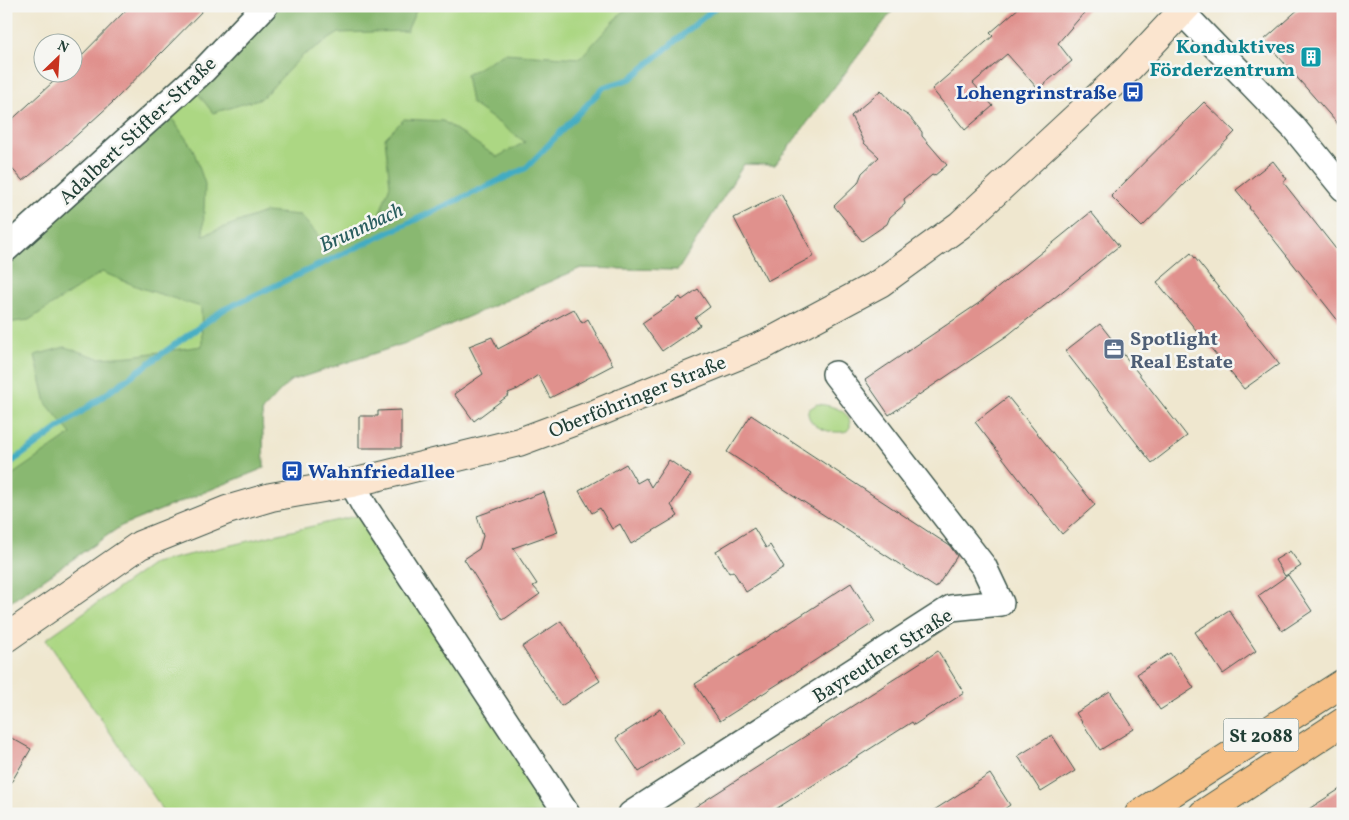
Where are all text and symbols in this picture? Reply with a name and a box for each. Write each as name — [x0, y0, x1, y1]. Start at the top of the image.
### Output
north arrow — [32, 32, 82, 82]
place label: Konduktives Förderzentrum — [1149, 34, 1295, 85]
text: N — [54, 37, 71, 58]
building icon: Konduktives Förderzentrum — [1299, 45, 1323, 69]
street label: Adalbert-Stifter-Straße — [53, 51, 223, 212]
place label: Lohengrinstraße — [956, 80, 1117, 108]
bus stop icon: Lohengrinstraße — [1121, 80, 1145, 104]
water label: Brunnbach — [315, 196, 409, 261]
place label: Spotlight Real Estate — [1130, 326, 1233, 377]
office icon: Spotlight Real Estate — [1102, 337, 1126, 361]
street label: Oberföhringer Straße — [545, 349, 731, 446]
bus stop icon: Wahnfriedallee — [280, 459, 304, 483]
place label: Wahnfriedallee — [308, 459, 455, 487]
street label: Bayreuther Straße — [808, 602, 959, 711]
road number: St 2088 — [1224, 718, 1298, 752]

